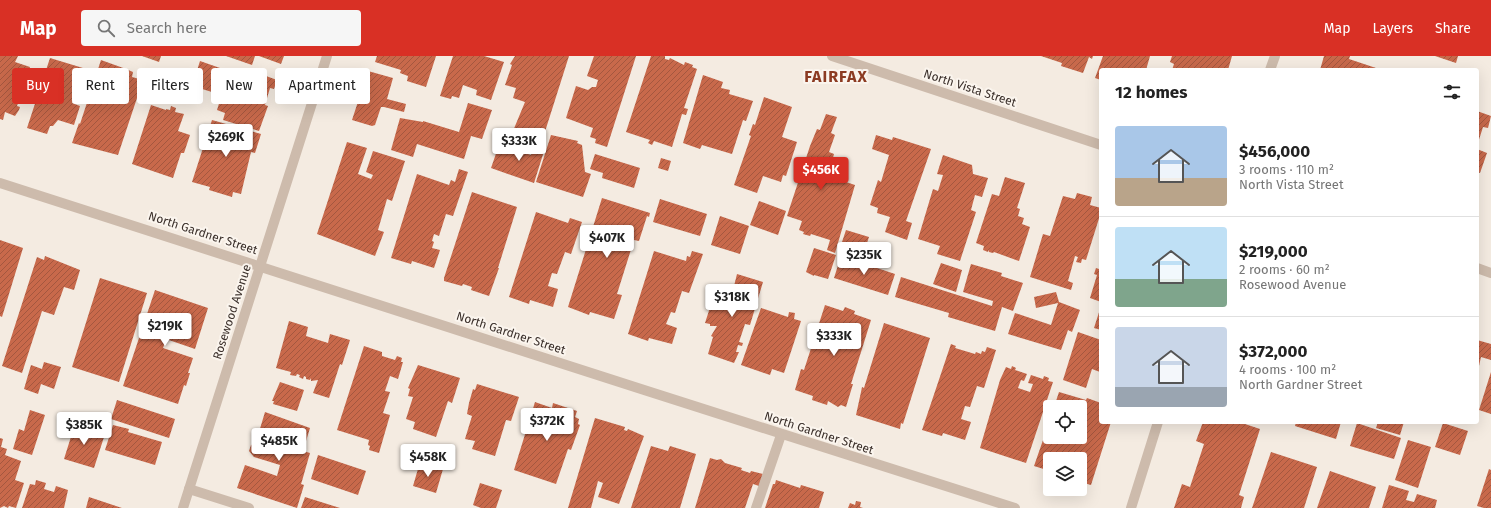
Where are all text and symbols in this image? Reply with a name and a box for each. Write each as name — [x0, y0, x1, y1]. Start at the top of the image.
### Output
search box — [81, 10, 361, 46]
text: Map — [20, 17, 57, 40]
icon: search — [95, 17, 117, 39]
text: Search here — [127, 19, 207, 37]
text: Map — [1324, 20, 1350, 37]
text: Layers — [1372, 20, 1413, 37]
text: Share — [1435, 20, 1471, 37]
street label: North Vista Street — [922, 66, 1019, 110]
district label: FAIRFAX — [804, 67, 868, 86]
chip: Buy — [12, 68, 64, 104]
chip: Rent — [72, 68, 129, 104]
chip: Filters — [137, 68, 203, 104]
chip: New — [211, 68, 267, 104]
chip: Apartment — [275, 68, 370, 104]
icon: filters — [1441, 81, 1463, 103]
text: 12 homes — [1115, 82, 1187, 103]
pin: $269K — [198, 124, 254, 158]
pin: $333K — [491, 128, 547, 162]
text: $269K — [208, 129, 244, 144]
text: $333K — [501, 133, 537, 148]
text: $456,000 — [1239, 141, 1310, 162]
icon: home — [1147, 142, 1195, 190]
pin: $456K — [793, 157, 849, 191]
text: $456K — [803, 162, 839, 177]
text: 3 rooms · 110 m² — [1239, 162, 1334, 177]
text: North Vista Street — [1239, 177, 1344, 192]
street label: North Gardner Street — [147, 209, 260, 257]
pin: $407K — [579, 225, 635, 259]
text: $407K — [589, 230, 625, 245]
text: $219,000 — [1239, 241, 1308, 262]
pin: $235K — [836, 242, 892, 276]
icon: home — [1147, 243, 1195, 291]
text: $235K — [846, 247, 882, 262]
text: 2 rooms · 60 m² — [1239, 262, 1330, 277]
street label: Rosewood Avenue — [210, 263, 254, 361]
text: Rosewood Avenue — [1239, 277, 1346, 292]
pin: $318K — [704, 284, 760, 318]
text: $318K — [714, 289, 750, 304]
street label: North Gardner Street — [455, 309, 568, 357]
pin: $219K — [137, 313, 193, 347]
text: $219K — [148, 318, 182, 333]
pin: $333K — [806, 323, 862, 357]
text: $333K — [816, 328, 852, 343]
text: $372,000 — [1239, 341, 1307, 362]
icon: home — [1147, 343, 1195, 391]
text: 4 rooms · 100 m² — [1239, 362, 1336, 377]
text: North Gardner Street — [1239, 377, 1362, 392]
map controls — [1043, 400, 1087, 496]
button: locate — [1043, 400, 1087, 444]
pin: $372K — [519, 408, 575, 442]
street label: North Gardner Street — [763, 409, 876, 457]
pin: $385K — [56, 412, 112, 446]
text: $372K — [530, 413, 564, 428]
text: $385K — [66, 417, 102, 432]
pin: $485K — [251, 428, 307, 462]
text: $485K — [260, 433, 298, 448]
pin: $458K — [400, 444, 456, 478]
text: $458K — [409, 449, 447, 464]
button: layers — [1043, 452, 1087, 496]

